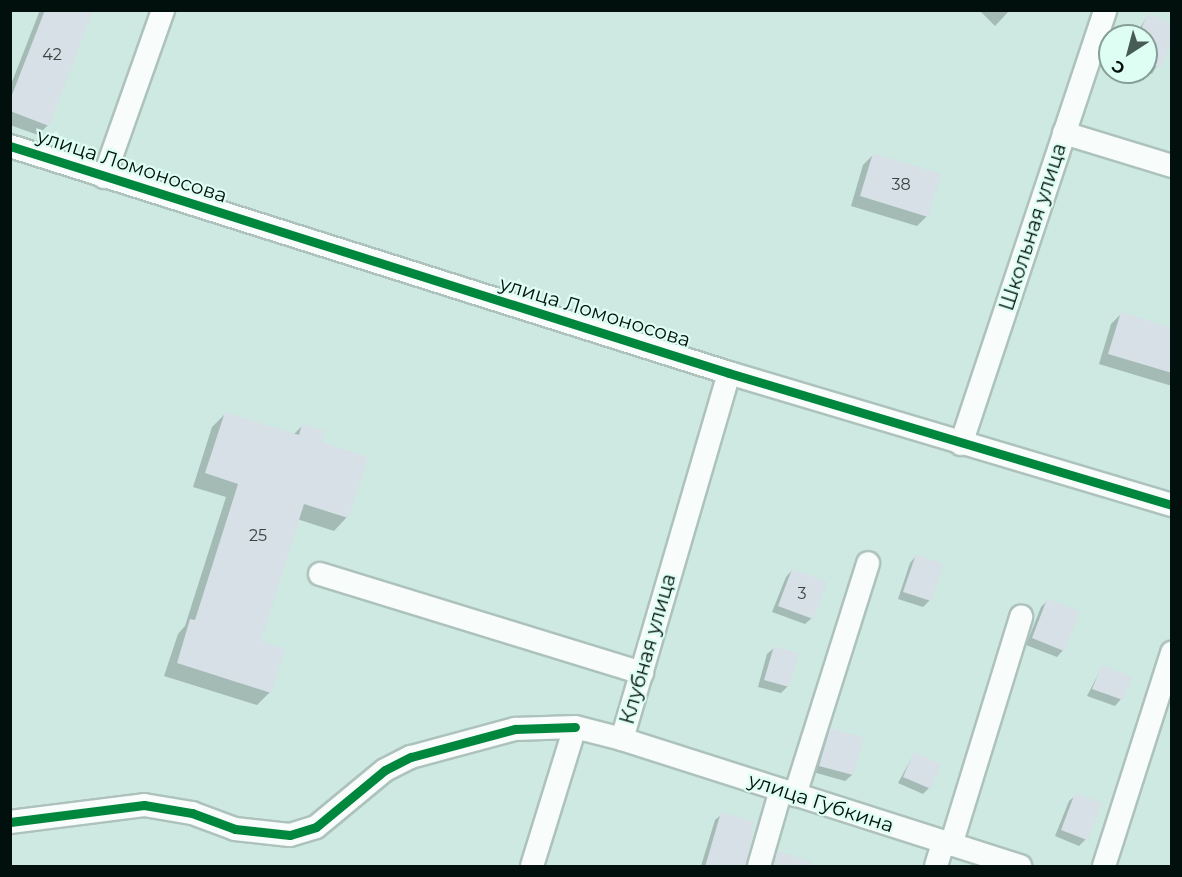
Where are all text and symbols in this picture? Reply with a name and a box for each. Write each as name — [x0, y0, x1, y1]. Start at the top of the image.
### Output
north arrow — [1098, 24, 1158, 84]
house number: 42 — [42, 45, 62, 65]
text: С — [1108, 56, 1129, 78]
street label: улица Ломоносова — [34, 124, 230, 208]
street label: Школьная улица — [995, 140, 1071, 314]
house number: 38 — [891, 175, 911, 195]
street label: улица Ломоносова — [497, 272, 693, 352]
house number: 25 — [249, 526, 267, 546]
street label: Клубная улица — [615, 571, 681, 727]
house number: 3 — [797, 584, 807, 604]
street label: улица Губкина — [745, 768, 897, 838]

